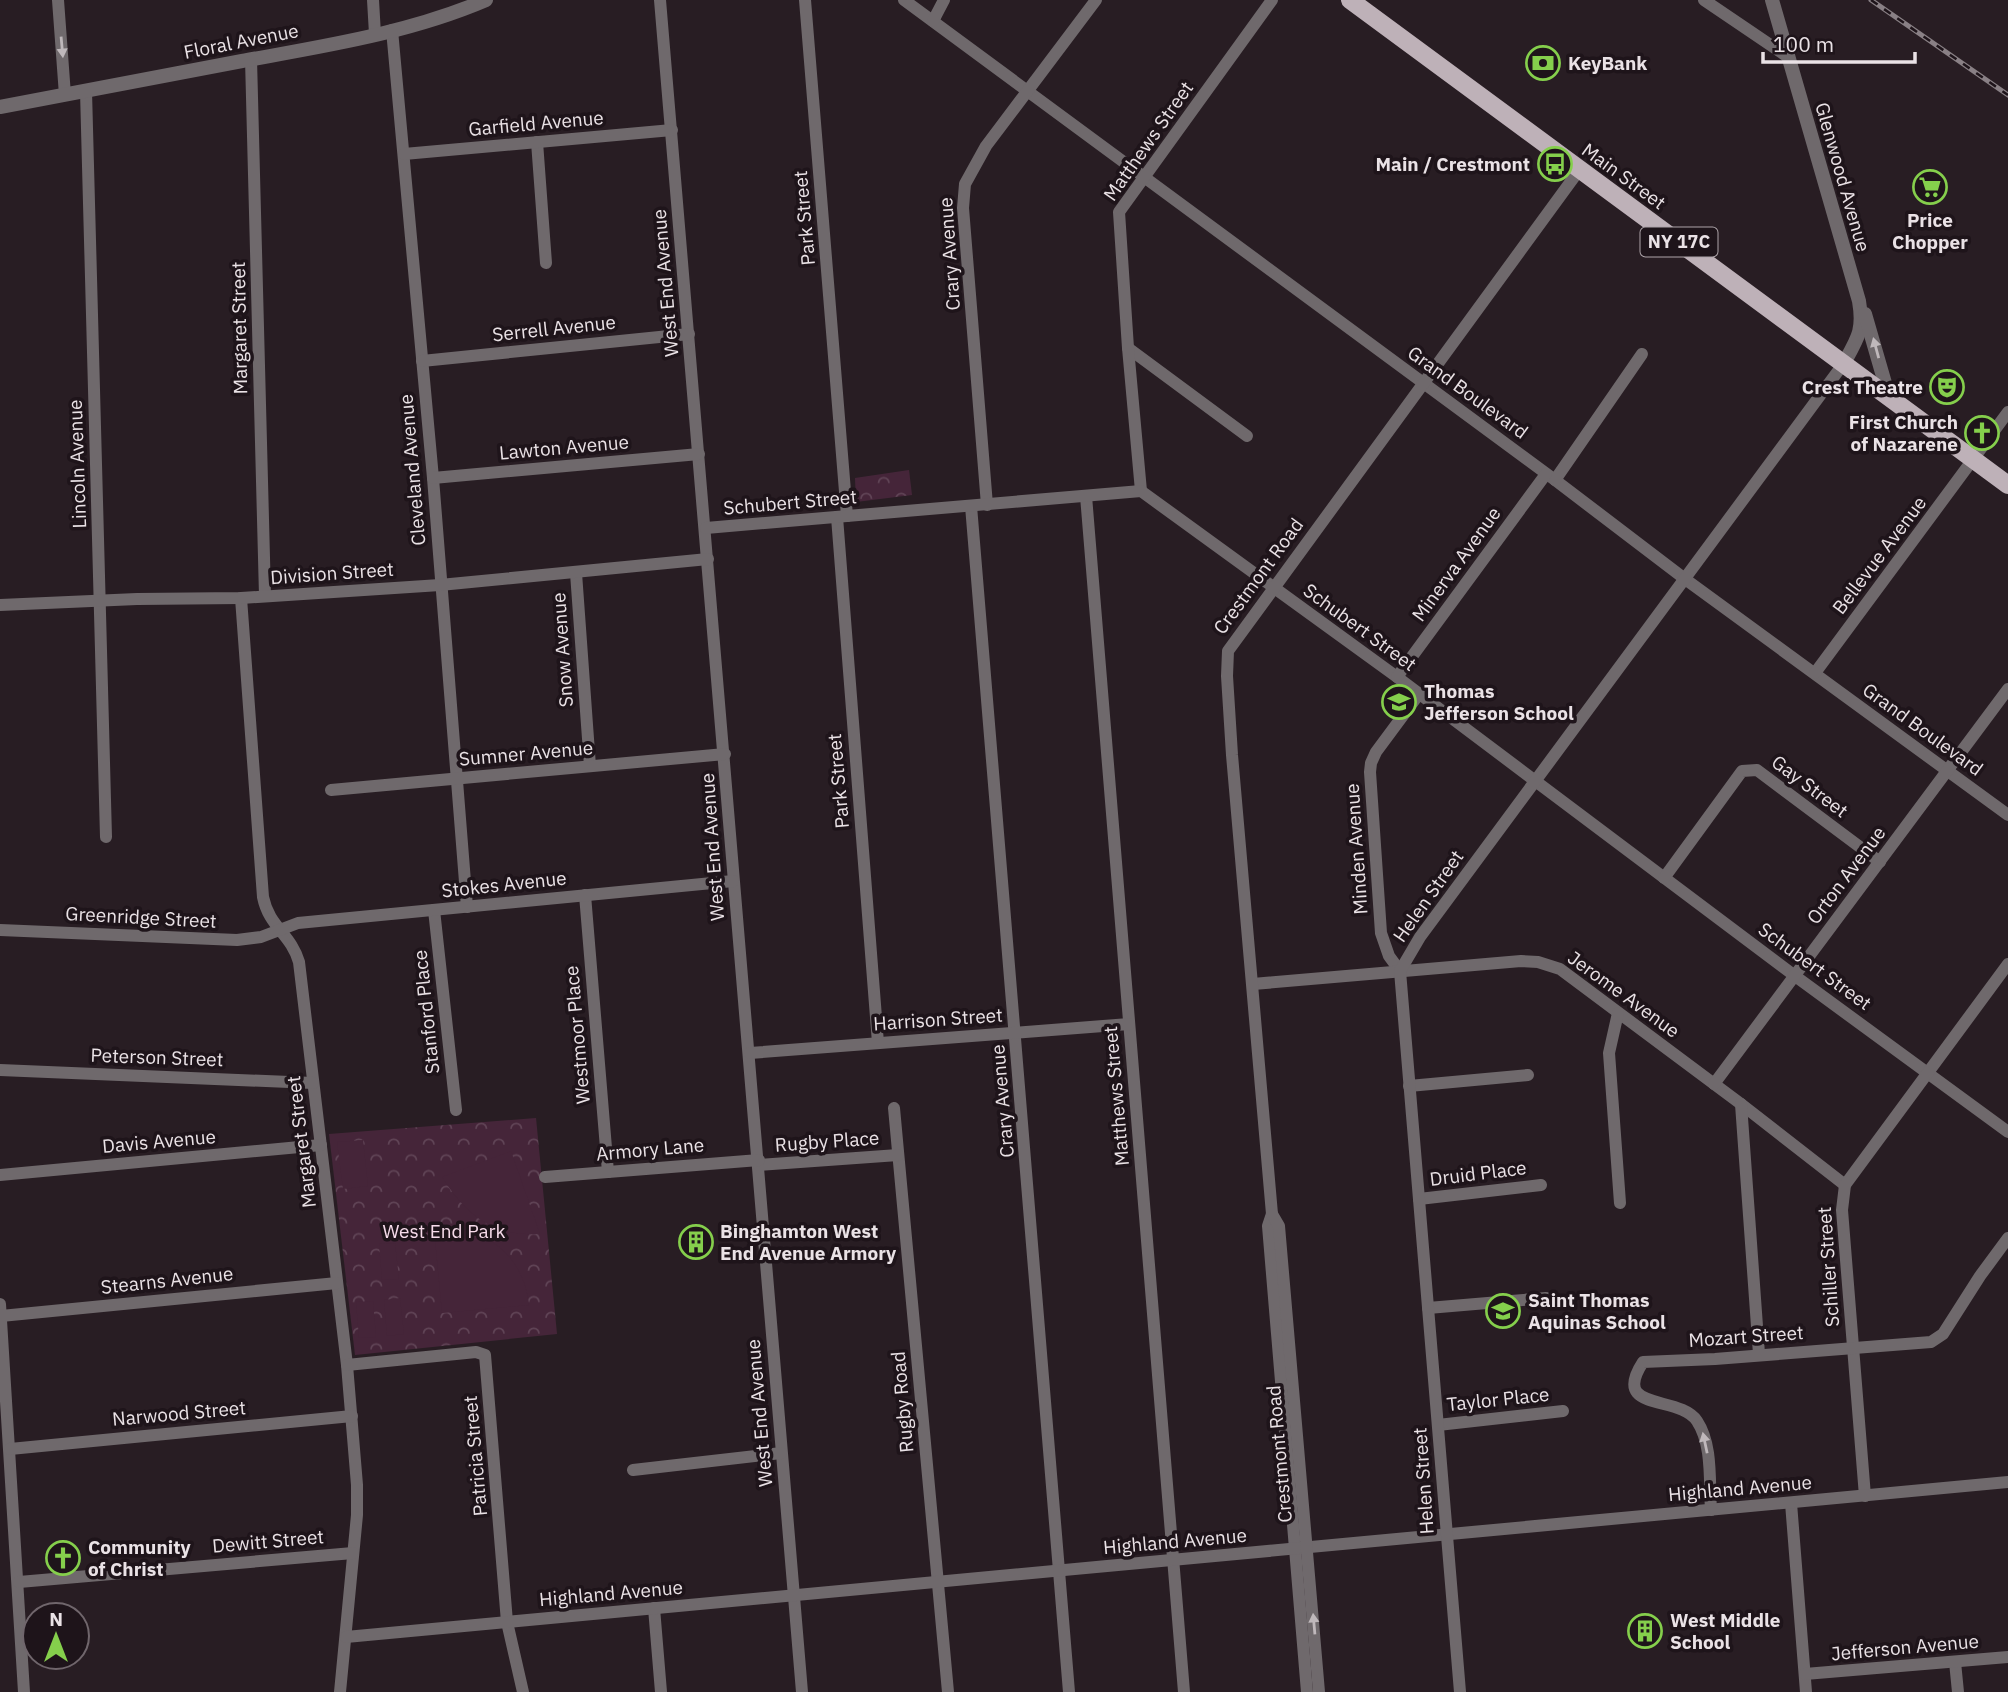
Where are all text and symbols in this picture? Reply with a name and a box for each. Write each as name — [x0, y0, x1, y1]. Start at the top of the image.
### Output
street label: Floral Avenue — [181, 18, 301, 64]
scale bar — [1763, 21, 1915, 65]
text: 100 m — [1773, 30, 1834, 58]
one-way arrow — [56, 36, 67, 58]
bank icon: KeyBank — [1524, 44, 1562, 82]
place label: KeyBank — [1568, 51, 1647, 75]
street label: Matthews Street — [1098, 77, 1198, 205]
street label: Glenwood Avenue — [1810, 100, 1876, 254]
street label: Garfield Avenue — [467, 105, 605, 141]
street label: Main Street — [1577, 138, 1671, 214]
bus stop icon: Main / Crestmont — [1536, 145, 1574, 183]
place label: Main / Crestmont — [1376, 152, 1530, 176]
supermarket icon: Price Chopper — [1911, 168, 1949, 206]
street label: Park Street — [788, 170, 820, 266]
street label: Crary Avenue — [933, 197, 965, 311]
street label: West End Avenue — [647, 208, 683, 358]
place label: Price Chopper — [1892, 208, 1968, 254]
road number: NY 17C — [1640, 228, 1718, 256]
street label: Margaret Street — [226, 261, 252, 395]
street label: Serrell Avenue — [491, 310, 617, 346]
one-way arrow — [1870, 337, 1881, 359]
street label: Grand Boulevard — [1403, 340, 1533, 444]
theatre icon: Crest Theatre — [1928, 368, 1966, 406]
place label: Crest Theatre — [1802, 375, 1923, 399]
street label: Cleveland Avenue — [393, 393, 431, 547]
street label: Lincoln Avenue — [63, 399, 91, 529]
place label: First Church of Nazarene — [1849, 410, 1958, 456]
church icon: First Church of Nazarene — [1963, 414, 2001, 452]
street label: Lawton Avenue — [498, 429, 630, 465]
street label: Schubert Street — [722, 484, 858, 520]
street label: Bellevue Avenue — [1827, 491, 1931, 619]
street label: Minerva Avenue — [1406, 502, 1506, 626]
street label: Crestmont Road — [1208, 513, 1308, 639]
street label: Division Street — [269, 557, 395, 589]
street label: Schubert Street — [1299, 578, 1421, 676]
street label: Snow Avenue — [546, 592, 578, 708]
street label: Grand Boulevard — [1858, 677, 1988, 781]
place label: Thomas Jefferson School — [1424, 679, 1574, 725]
school or university icon: Thomas Jefferson School — [1380, 683, 1418, 721]
street label: Park Street — [822, 733, 854, 829]
street label: Sumner Avenue — [458, 735, 594, 771]
street label: Gay Street — [1767, 750, 1853, 822]
street label: West End Avenue — [695, 772, 729, 922]
street label: Minden Avenue — [1339, 783, 1373, 915]
street label: Orton Avenue — [1801, 821, 1891, 929]
street label: Helen Street — [1388, 845, 1468, 947]
street label: Stokes Avenue — [440, 866, 568, 902]
street label: Greenridge Street — [65, 901, 217, 933]
street label: Schubert Street — [1754, 917, 1876, 1015]
street label: Jerome Avenue — [1563, 945, 1685, 1043]
street label: Stanford Place — [408, 949, 444, 1075]
street label: Westmoor Place — [559, 965, 595, 1105]
street label: Harrison Street — [873, 1003, 1003, 1035]
street label: Matthews Street — [1098, 1025, 1134, 1167]
street label: Peterson Street — [90, 1043, 224, 1071]
street label: Crary Avenue — [985, 1043, 1019, 1159]
street label: Margaret Street — [281, 1075, 321, 1209]
street label: Davis Avenue — [101, 1124, 217, 1158]
street label: Rugby Place — [774, 1125, 880, 1157]
street label: Armory Lane — [595, 1132, 705, 1166]
street label: Druid Place — [1428, 1155, 1528, 1191]
street label: Schiller Street — [1812, 1206, 1844, 1328]
park label: West End Park — [382, 1219, 506, 1243]
place label: Binghamton West End Avenue Armory — [720, 1219, 897, 1265]
building icon: Binghamton West End Avenue Armory — [677, 1223, 715, 1261]
street label: Stearns Avenue — [100, 1261, 234, 1299]
place label: Saint Thomas Aquinas School — [1528, 1288, 1666, 1334]
school or university icon: Saint Thomas Aquinas School — [1484, 1292, 1522, 1330]
street label: Mozart Street — [1688, 1320, 1804, 1352]
street label: West End Avenue — [741, 1338, 777, 1488]
street label: Rugby Road — [886, 1350, 918, 1454]
street label: Taylor Place — [1446, 1382, 1550, 1416]
street label: Crestmont Road — [1261, 1384, 1297, 1524]
street label: Narwood Street — [111, 1395, 247, 1431]
street label: Patricia Street — [458, 1395, 492, 1517]
street label: Helen Street — [1407, 1427, 1439, 1535]
one-way arrow — [1699, 1432, 1710, 1454]
street label: Highland Avenue — [1667, 1470, 1813, 1506]
street label: Highland Avenue — [1102, 1523, 1248, 1559]
street label: Dewitt Street — [211, 1524, 325, 1558]
place label: Community of Christ — [88, 1535, 191, 1581]
church icon: Community of Christ — [44, 1539, 82, 1577]
street label: Highland Avenue — [538, 1575, 684, 1611]
north arrow — [21, 1601, 91, 1671]
text: N — [49, 1607, 63, 1631]
place label: West Middle School — [1670, 1608, 1780, 1654]
building icon: West Middle School — [1626, 1612, 1664, 1650]
one-way arrow — [1308, 1613, 1319, 1635]
street label: Jefferson Avenue — [1830, 1629, 1980, 1665]

